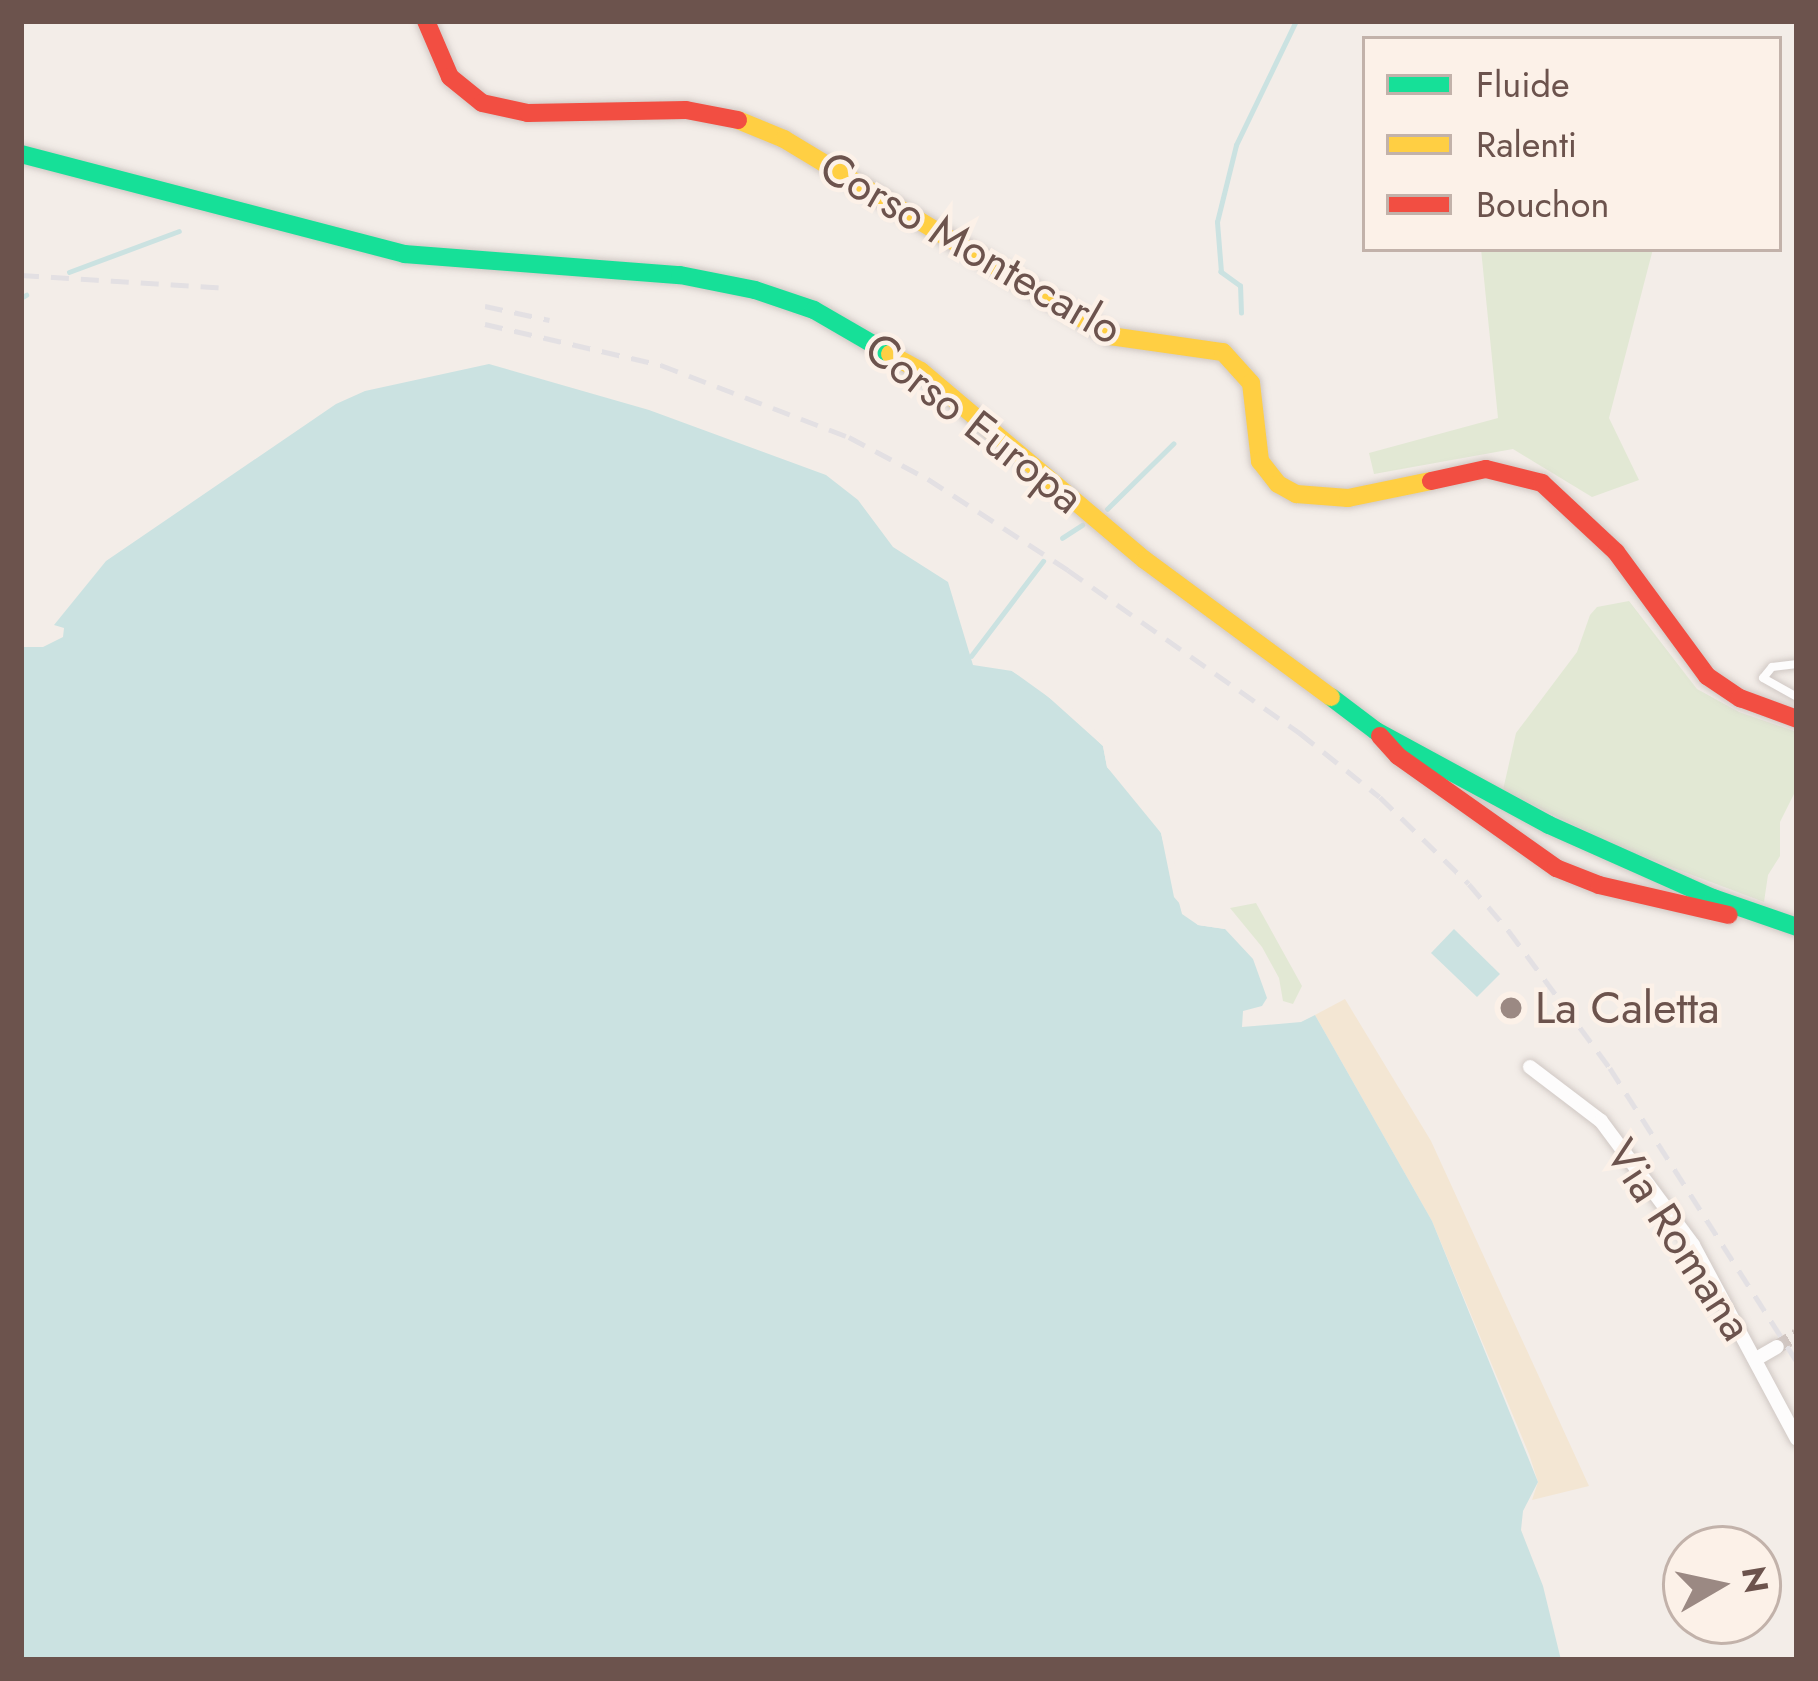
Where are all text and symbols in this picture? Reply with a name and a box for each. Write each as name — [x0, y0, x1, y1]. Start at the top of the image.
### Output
legend — [1362, 36, 1782, 252]
text: Fluide — [1476, 58, 1570, 110]
text: Ralenti — [1476, 118, 1577, 170]
street label: Corso Montecarlo — [811, 140, 1131, 356]
text: Bouchon — [1476, 178, 1609, 230]
street label: Corso Europa — [854, 321, 1094, 525]
place label: La Caletta — [1535, 981, 1720, 1035]
marker: La Caletta — [1498, 995, 1524, 1021]
street label: Via Romana — [1594, 1130, 1764, 1350]
north arrow — [1662, 1525, 1782, 1645]
text: N — [1730, 1563, 1780, 1596]

